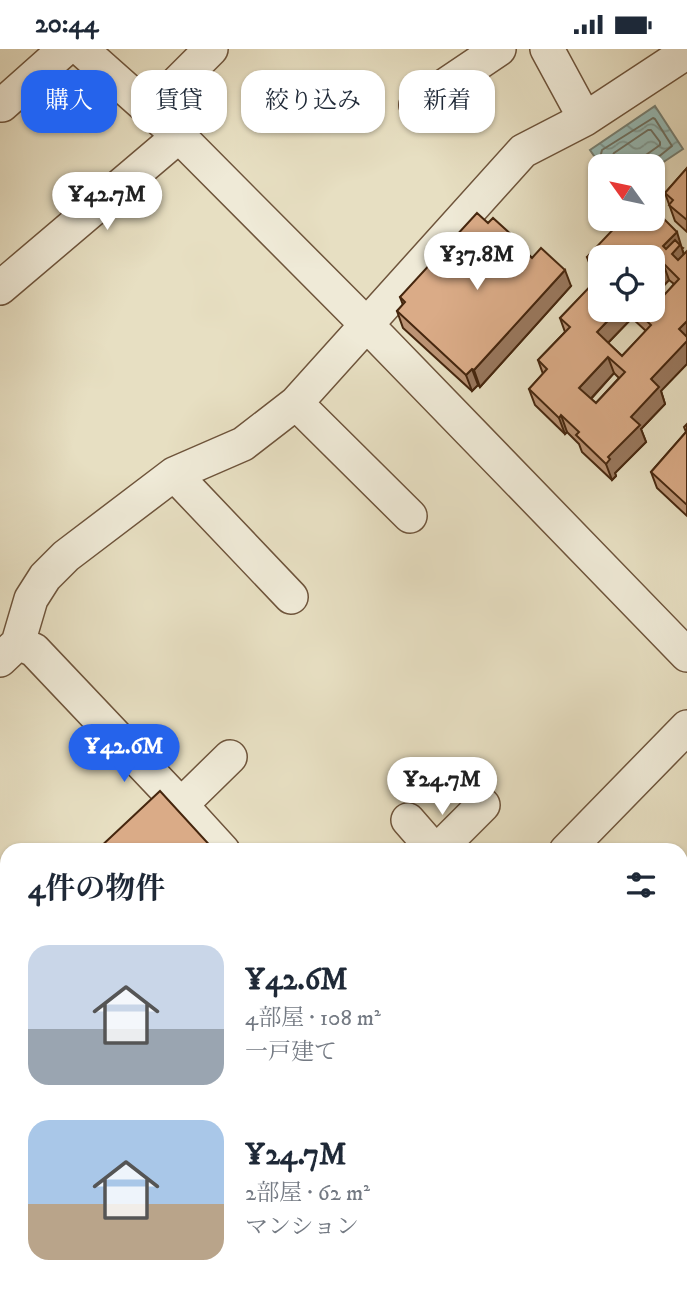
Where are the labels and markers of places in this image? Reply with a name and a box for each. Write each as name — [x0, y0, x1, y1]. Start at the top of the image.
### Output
pin: ¥42.7M — [50, 173, 164, 232]
pin: ¥37.8M — [420, 233, 534, 292]
pin: ¥42.6M — [67, 725, 181, 784]
pin: ¥24.7M — [385, 757, 499, 817]

